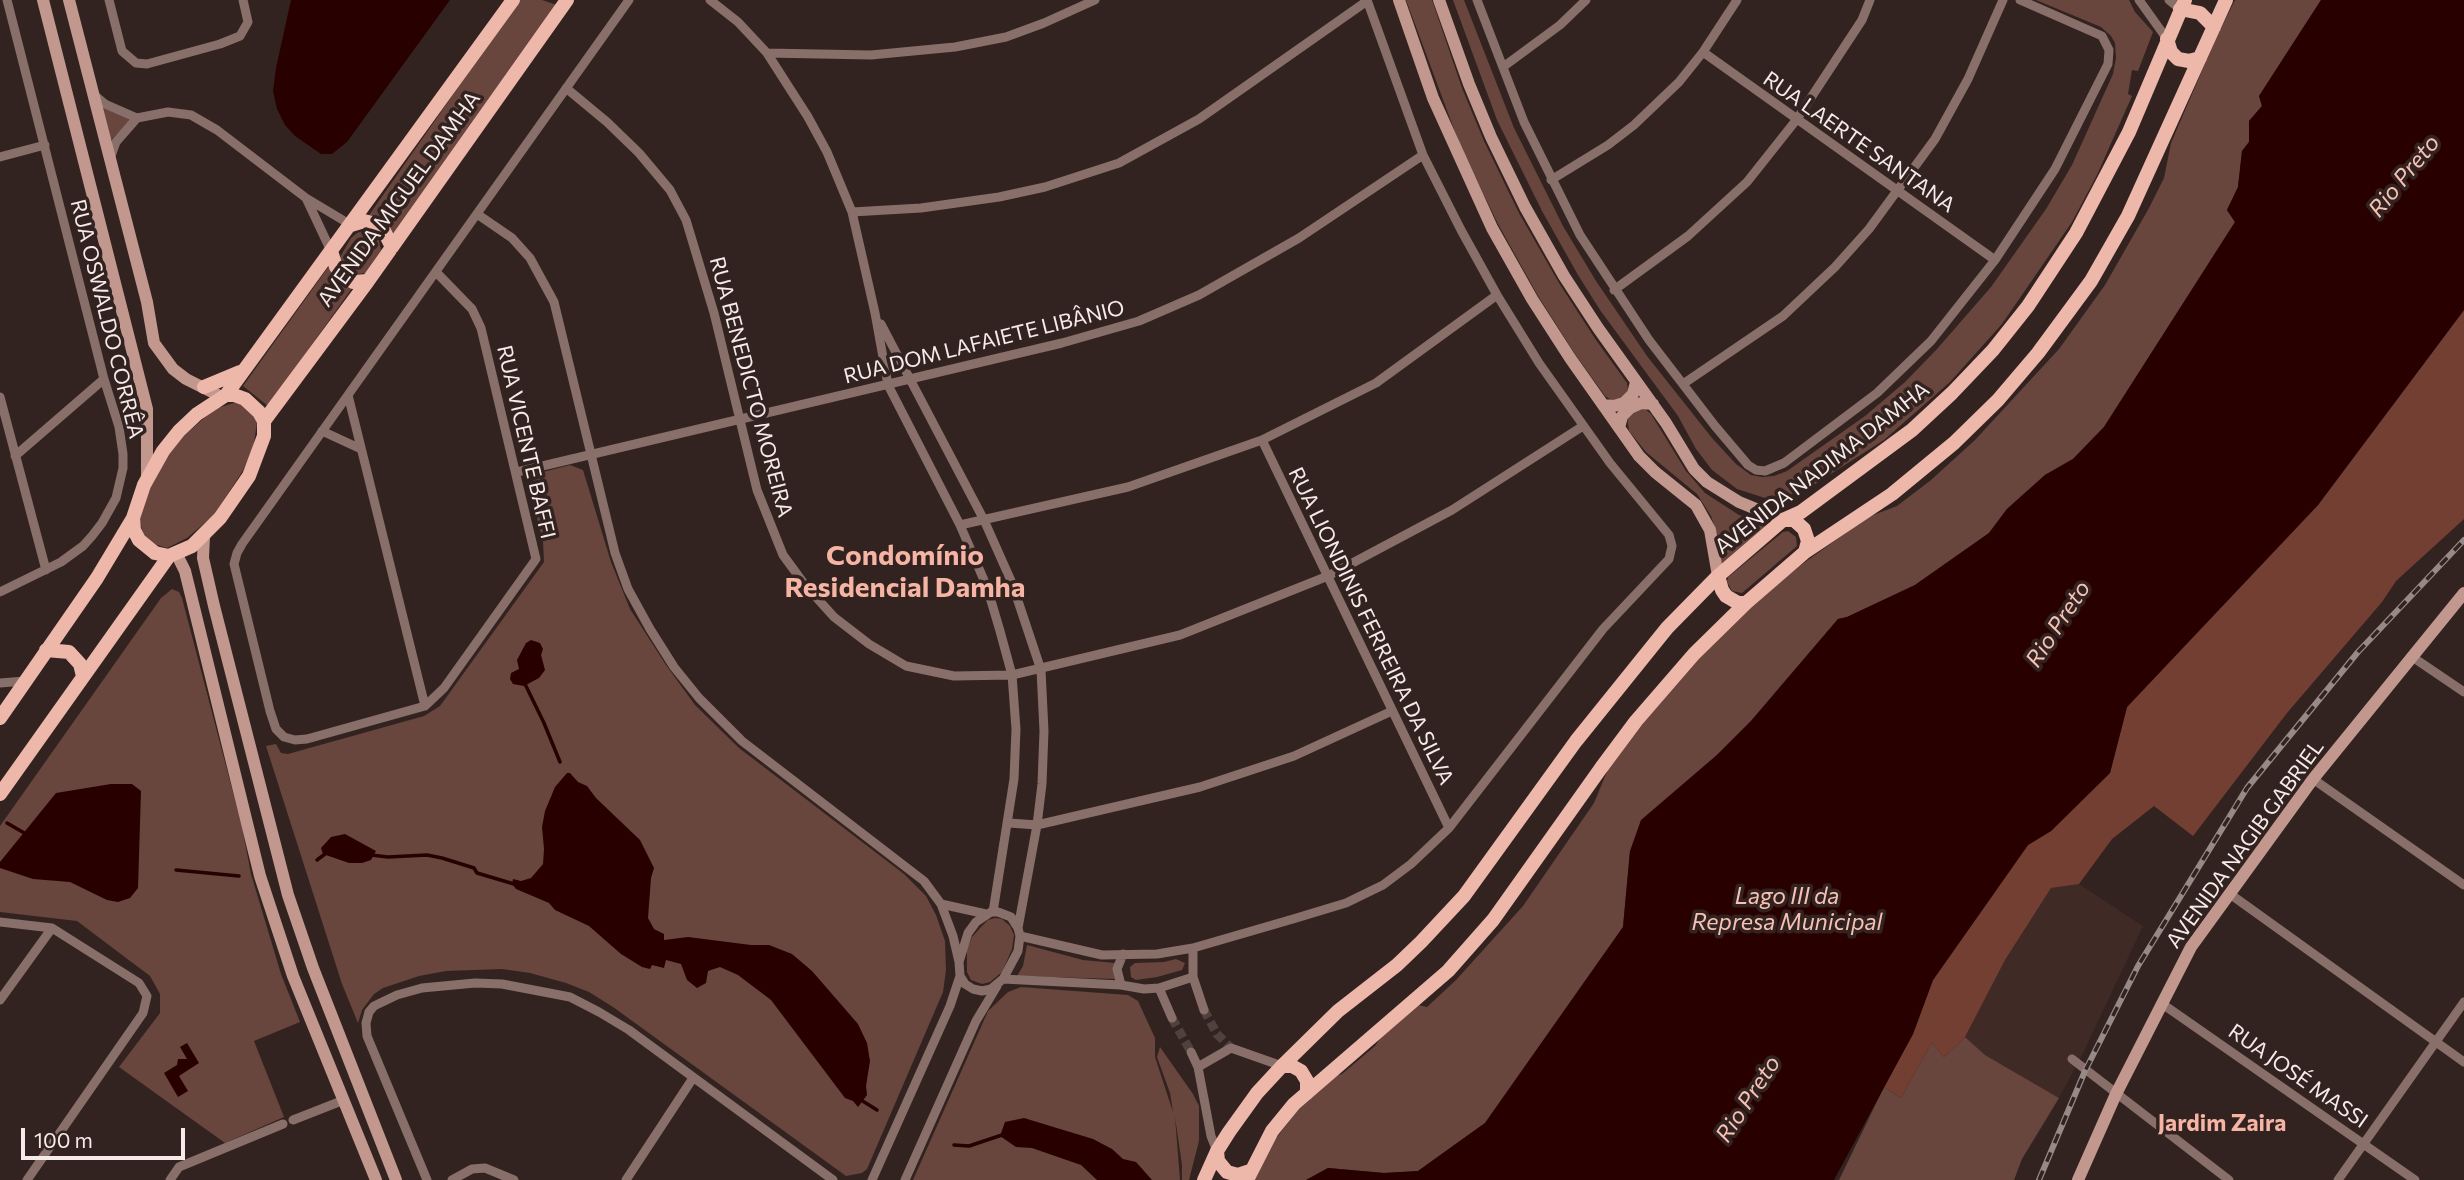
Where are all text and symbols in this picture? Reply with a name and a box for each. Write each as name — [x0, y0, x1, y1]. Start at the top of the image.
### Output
street label: RUA LAERTE SANTANA — [1758, 66, 1960, 218]
street label: AVENIDA MIGUEL DAMHA — [312, 87, 486, 311]
water label: Rio Preto — [2363, 129, 2445, 223]
street label: RUA OSWALDO CORRÊA — [65, 197, 149, 441]
street label: RUA BENEDICTO MOREIRA — [704, 254, 798, 520]
street label: RUA DOM LAFAIETE LIBÂNIO — [841, 295, 1127, 389]
street label: RUA VICENTE BAFFI — [491, 343, 561, 541]
street label: AVENIDA NADIMA DAMHA — [1710, 377, 1934, 559]
street label: RUA LIONDINIS FERREIRA DA SILVA — [1283, 463, 1459, 789]
district label: Condomínio Residencial Damha — [784, 539, 1026, 605]
water label: Rio Preto — [2020, 576, 2096, 672]
street label: AVENIDA NAGIB GABRIEL — [2161, 735, 2329, 953]
water label: Lago III da Represa Municipal — [1692, 882, 1882, 936]
street label: RUA JOSÉ MASSI — [2224, 1019, 2372, 1133]
water label: Rio Preto — [1710, 1051, 1786, 1147]
district label: Jardim Zaira — [2158, 1109, 2286, 1137]
scale bar — [24, 1114, 189, 1158]
text: 100 m — [34, 1127, 93, 1152]

